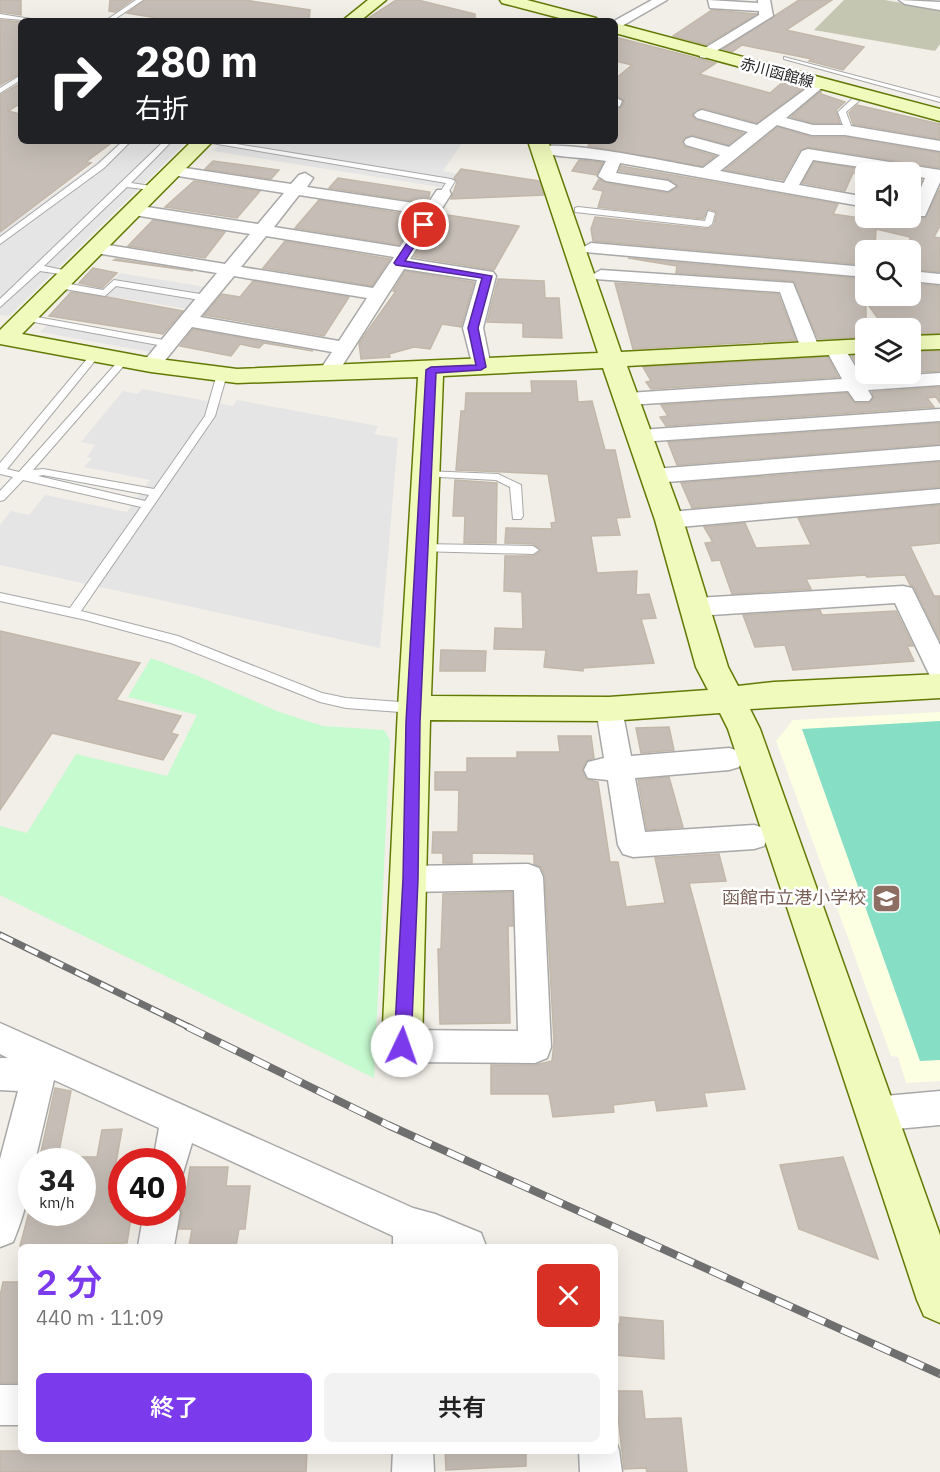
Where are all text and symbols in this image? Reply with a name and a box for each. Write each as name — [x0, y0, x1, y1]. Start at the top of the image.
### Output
text: 280 m — [135, 34, 258, 89]
icon: right — [36, 42, 114, 120]
street label: 赤川函館線 — [738, 54, 816, 91]
text: 右折 — [135, 90, 189, 125]
map controls — [855, 162, 921, 384]
button: sound — [855, 162, 921, 228]
pin — [398, 199, 449, 250]
icon: arrive — [407, 208, 440, 241]
button: search — [855, 240, 921, 306]
button: layers — [855, 318, 921, 384]
school or university icon: 函館市立港小学校 — [871, 882, 903, 914]
place label: 函館市立港小学校 — [722, 886, 866, 909]
position arrow — [370, 1014, 434, 1078]
speed limit sign: 40 — [108, 1148, 186, 1226]
text: 34 — [39, 1160, 75, 1199]
text: km/h — [39, 1193, 75, 1212]
text: 2 分 — [36, 1258, 102, 1305]
button: close — [537, 1264, 600, 1327]
text: 440 m · 11:09 — [36, 1304, 164, 1331]
button: 終了 — [36, 1373, 312, 1442]
button: 共有 — [324, 1373, 600, 1442]

